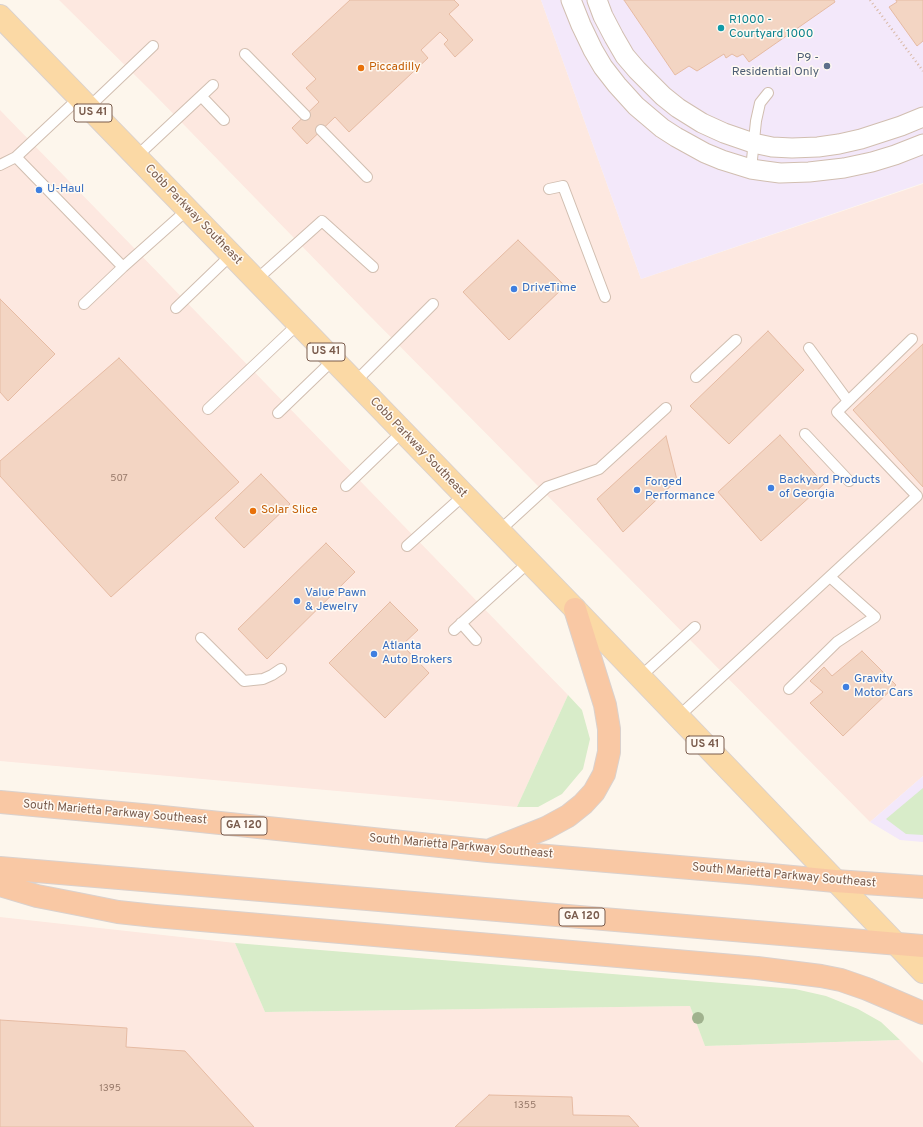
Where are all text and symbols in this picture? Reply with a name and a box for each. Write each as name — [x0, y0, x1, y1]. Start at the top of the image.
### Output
place label: R1000 - Courtyard 1000 — [729, 14, 813, 42]
marker: R1000 - Courtyard 1000 — [716, 23, 726, 33]
place label: P9 - Residential Only — [732, 52, 819, 80]
place label: Piccadilly — [369, 61, 421, 75]
marker: P9 - Residential Only — [822, 61, 832, 71]
marker: Piccadilly — [356, 63, 366, 73]
road number: US 41 — [74, 104, 112, 122]
street label: Cobb Parkway Southeast — [141, 162, 245, 268]
place label: U-Haul — [47, 183, 84, 197]
marker: U-Haul — [34, 185, 44, 195]
place label: DriveTime — [522, 282, 576, 296]
marker: DriveTime — [509, 284, 519, 294]
road number: US 41 — [307, 343, 345, 361]
street label: Cobb Parkway Southeast — [366, 395, 470, 501]
house number: 507 — [110, 473, 128, 485]
place label: Backyard Products of Georgia — [779, 474, 880, 502]
place label: Forged Performance — [645, 476, 715, 504]
marker: Backyard Products of Georgia — [766, 483, 776, 493]
marker: Forged Performance — [632, 485, 642, 495]
place label: Solar Slice — [261, 504, 318, 518]
marker: Solar Slice — [248, 506, 258, 516]
place label: Value Pawn & Jewelry — [305, 587, 366, 615]
marker: Value Pawn & Jewelry — [292, 596, 302, 606]
place label: Atlanta Auto Brokers — [382, 640, 452, 668]
marker: Atlanta Auto Brokers — [369, 649, 379, 659]
place label: Gravity Motor Cars — [854, 673, 913, 701]
marker: Gravity Motor Cars — [841, 682, 851, 692]
road number: US 41 — [686, 736, 724, 754]
street label: South Marietta Parkway Southeast — [22, 798, 208, 828]
road number: GA 120 — [221, 817, 267, 835]
street label: South Marietta Parkway Southeast — [368, 832, 554, 862]
street label: South Marietta Parkway Southeast — [691, 861, 877, 891]
road number: GA 120 — [559, 908, 605, 926]
house number: 1395 — [99, 1083, 121, 1095]
house number: 1355 — [514, 1100, 536, 1112]

